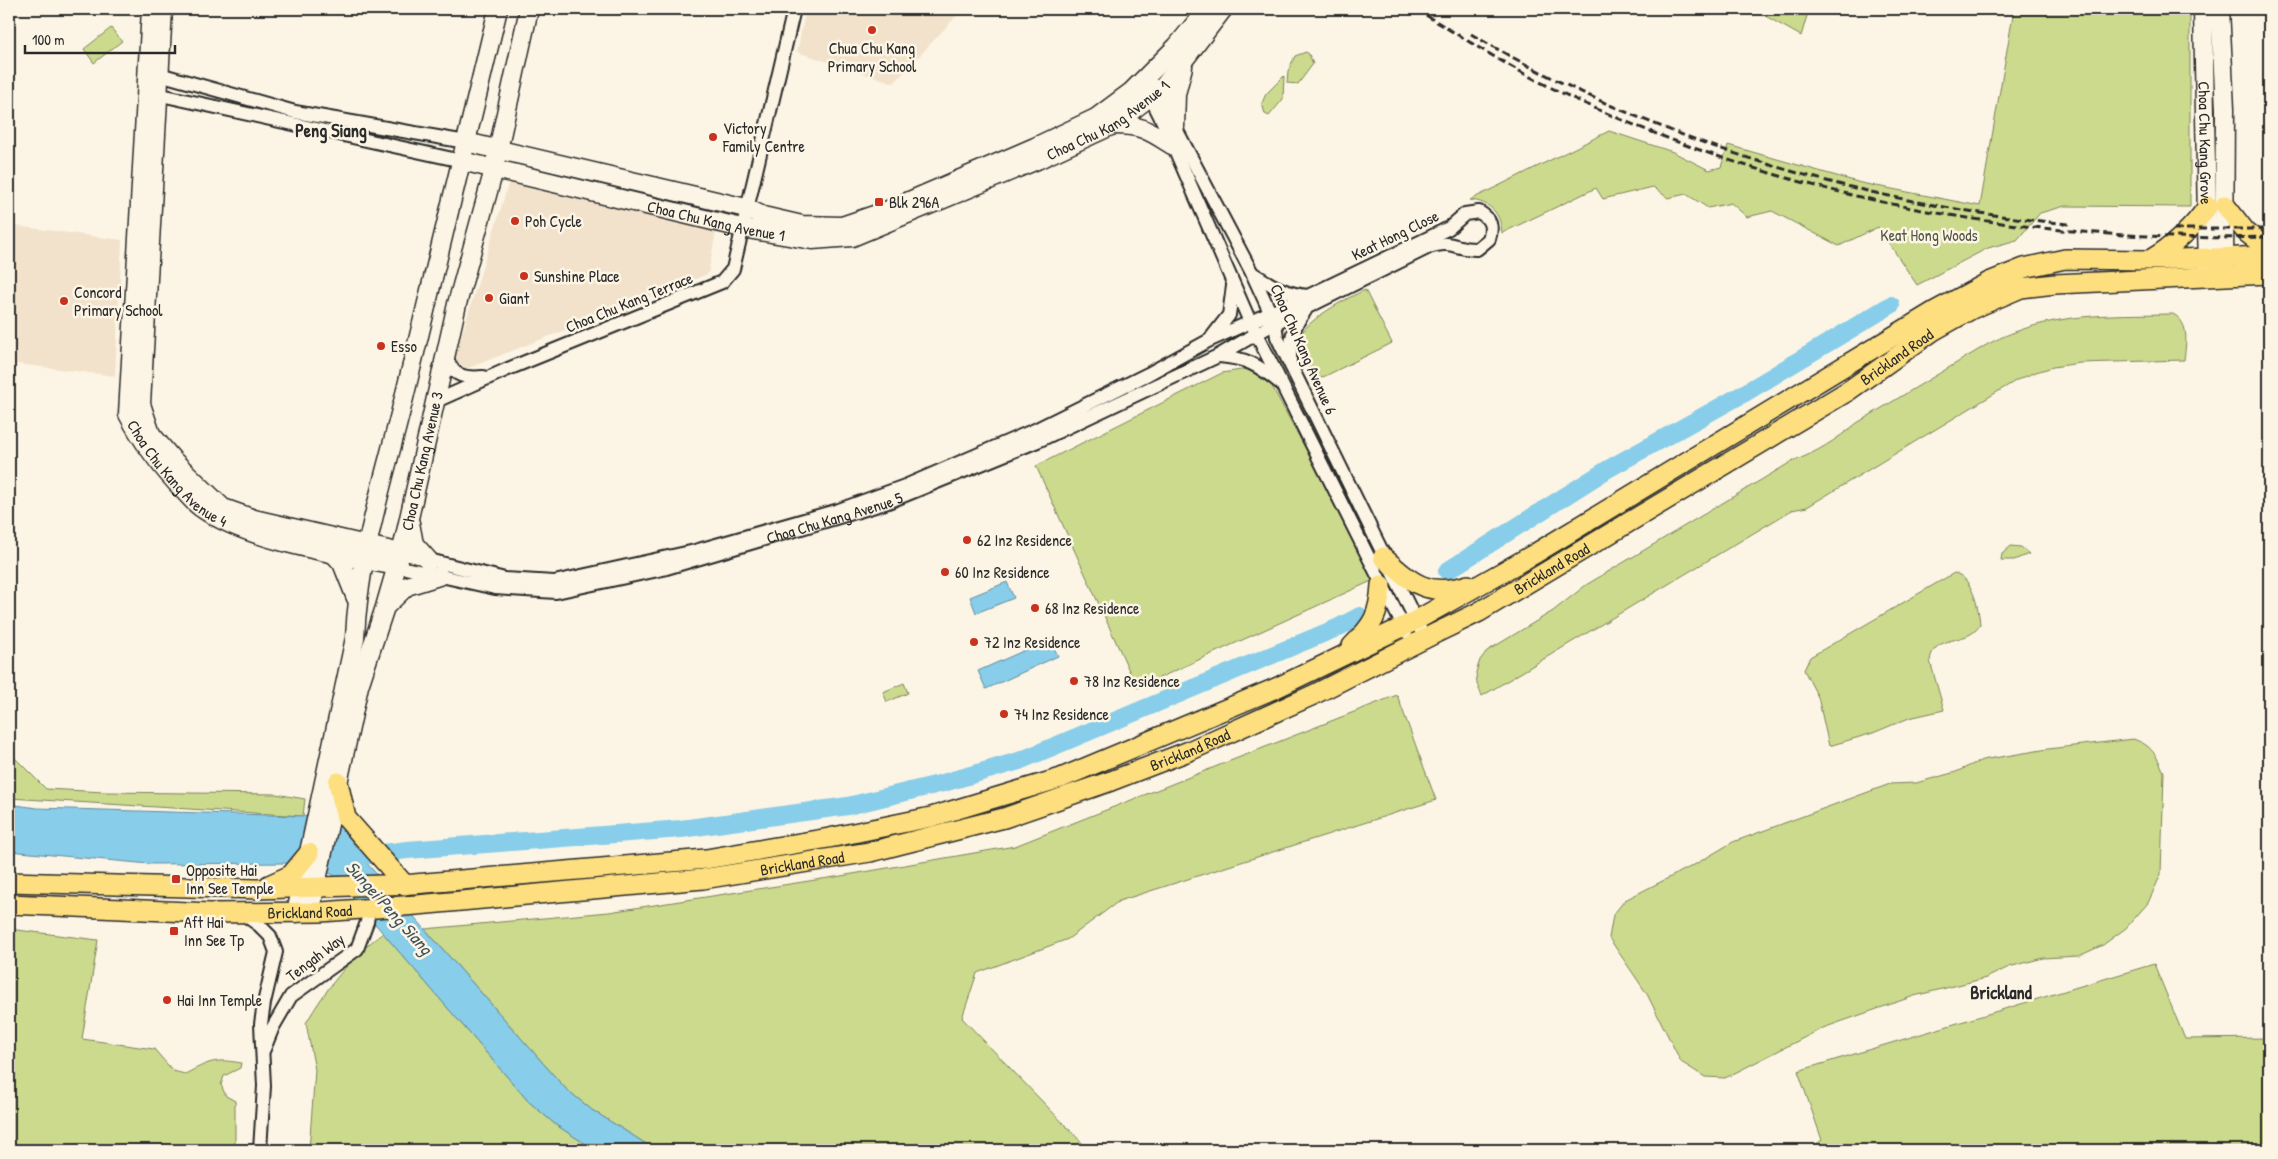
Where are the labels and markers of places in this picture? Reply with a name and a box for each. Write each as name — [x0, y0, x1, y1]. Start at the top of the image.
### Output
marker: Chua Chu Kang Primary School — [866, 24, 878, 36]
place label: Chua Chu Kang Primary School — [828, 37, 917, 77]
place label: Victory Family Centre — [722, 117, 805, 157]
marker: Victory Family Centre — [707, 131, 719, 143]
place label: Blk 296A — [889, 191, 939, 213]
marker: Blk 296A — [873, 196, 885, 208]
place label: Poh Cycle — [525, 210, 583, 232]
marker: Poh Cycle — [509, 215, 521, 227]
place label: Sunshine Place — [534, 265, 620, 287]
marker: Sunshine Place — [518, 270, 530, 282]
place label: Concord Primary School — [74, 281, 163, 321]
place label: Giant — [499, 287, 530, 309]
marker: Giant — [483, 292, 495, 304]
marker: Concord Primary School — [58, 295, 70, 307]
place label: Esso — [391, 335, 417, 357]
marker: Esso — [375, 340, 387, 352]
place label: 62 Inz Residence — [977, 529, 1072, 551]
marker: 62 Inz Residence — [961, 534, 973, 546]
place label: 60 Inz Residence — [955, 561, 1050, 583]
marker: 60 Inz Residence — [939, 566, 951, 578]
place label: 68 Inz Residence — [1045, 597, 1140, 619]
marker: 68 Inz Residence — [1029, 602, 1041, 614]
place label: 72 Inz Residence — [984, 631, 1081, 653]
marker: 72 Inz Residence — [968, 636, 980, 648]
place label: 78 Inz Residence — [1084, 670, 1180, 692]
marker: 78 Inz Residence — [1068, 675, 1080, 687]
place label: 74 Inz Residence — [1014, 703, 1110, 725]
marker: 74 Inz Residence — [998, 708, 1010, 720]
place label: Opposite Hai Inn See Temple — [186, 859, 275, 899]
marker: Opposite Hai Inn See Temple — [170, 873, 182, 885]
place label: Aft Hai Inn See Tp — [184, 911, 244, 951]
marker: Aft Hai Inn See Tp — [168, 925, 180, 937]
place label: Hai Inn Temple — [177, 989, 263, 1011]
marker: Hai Inn Temple — [161, 994, 173, 1006]

